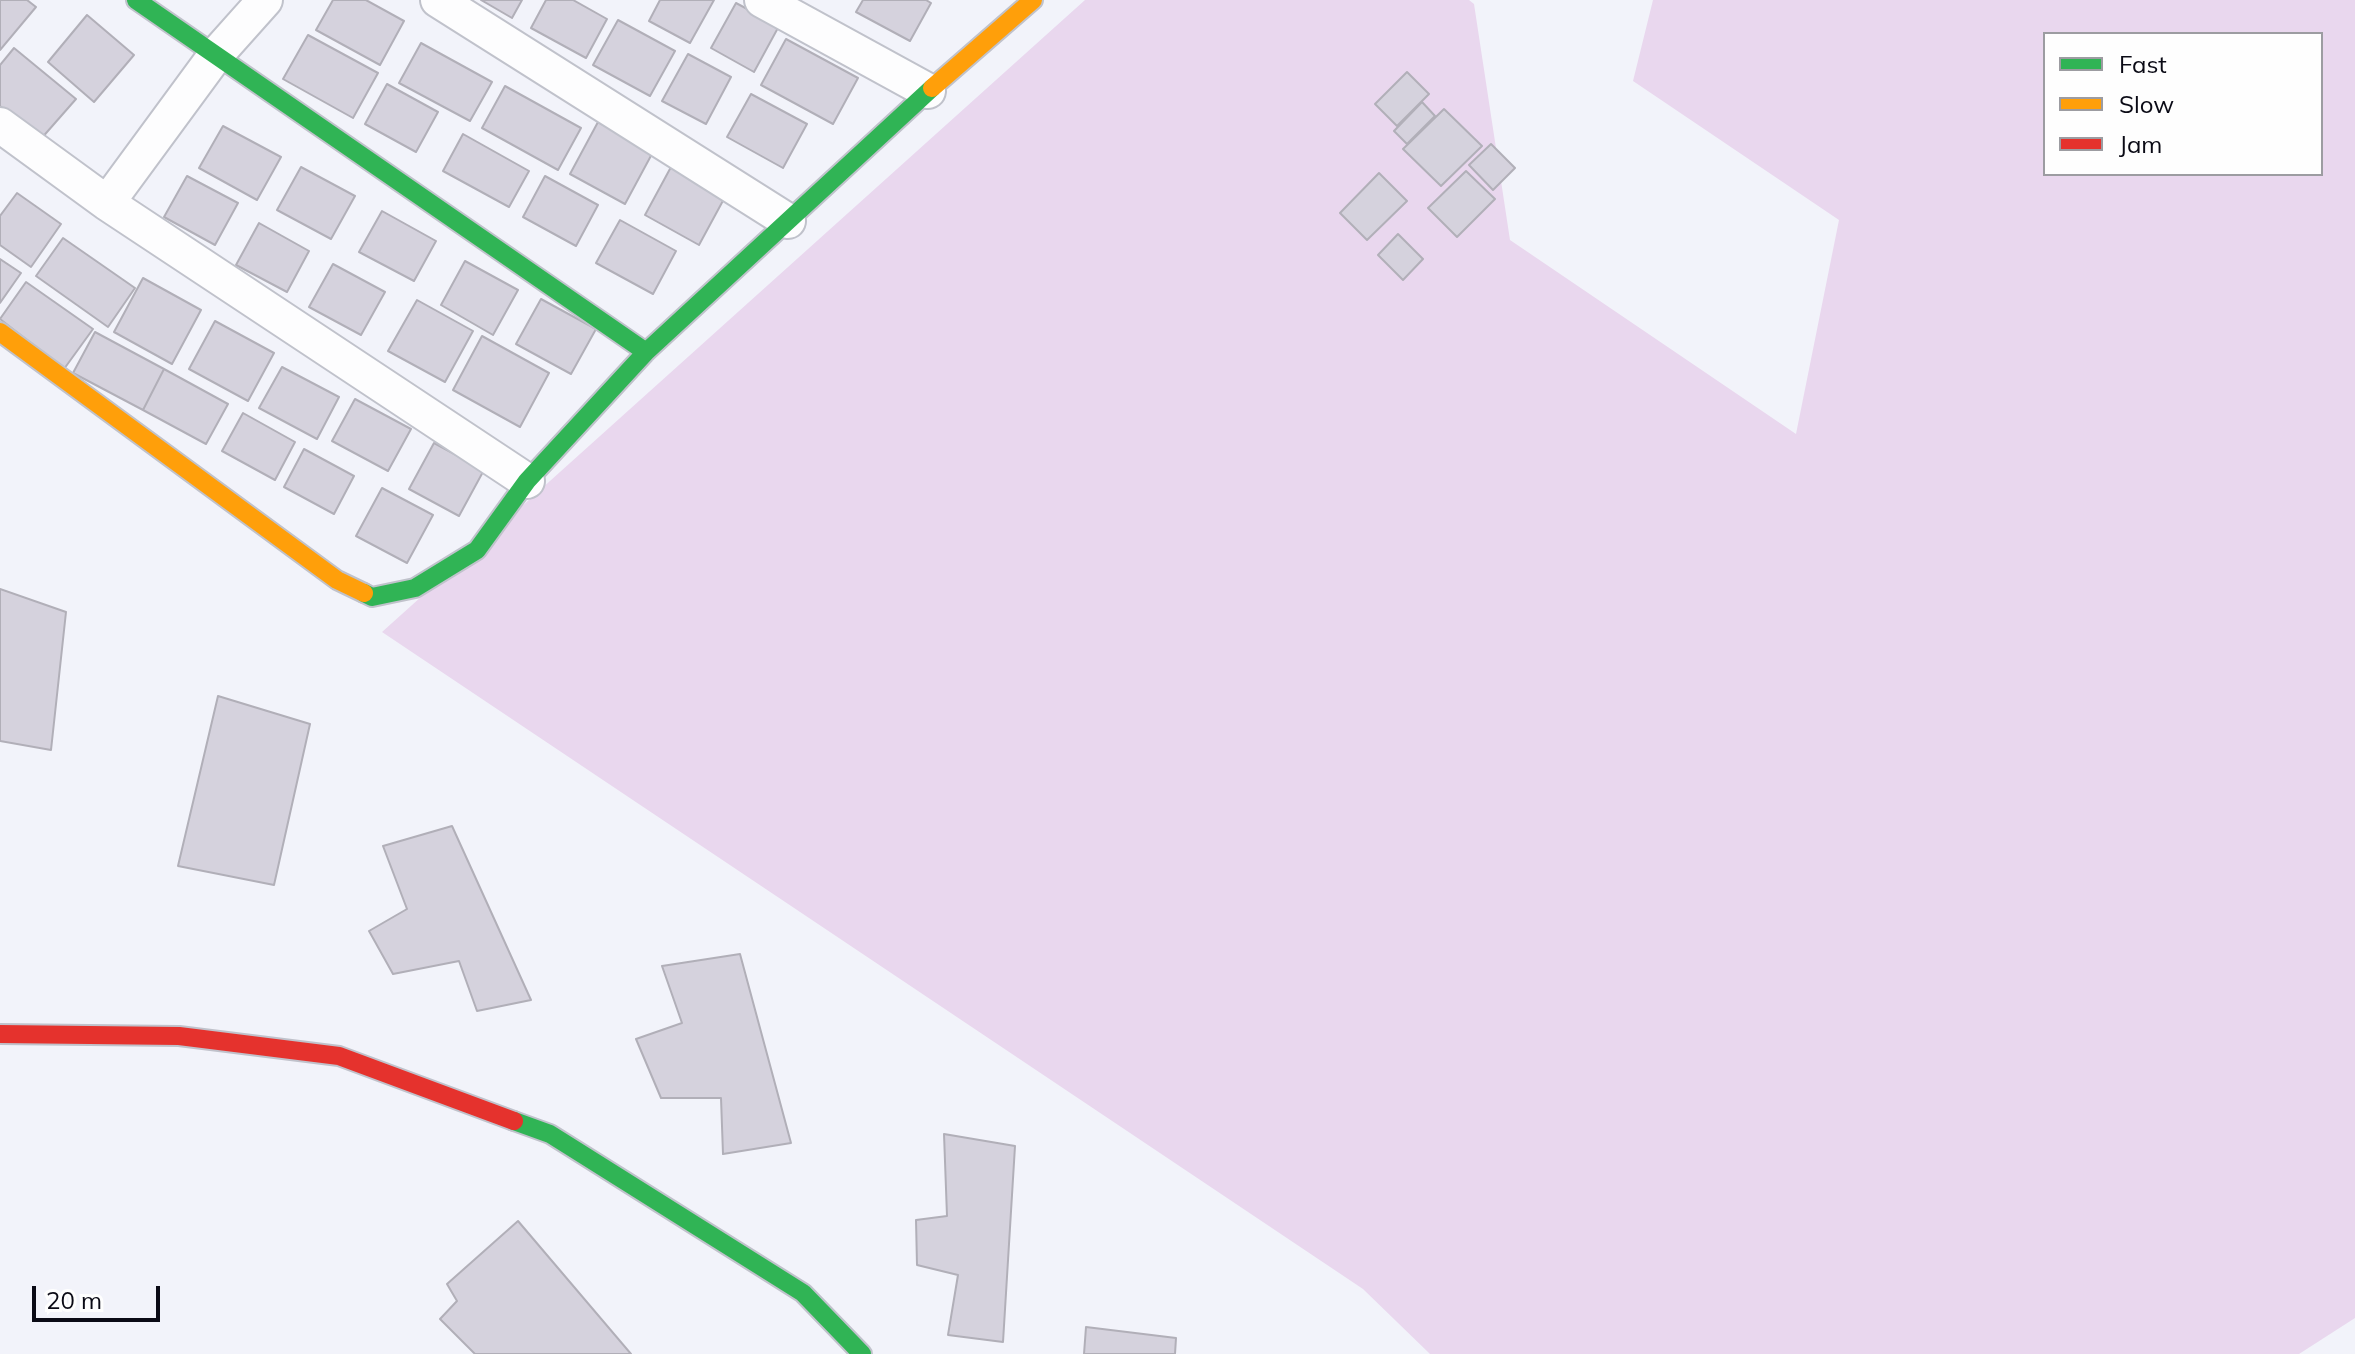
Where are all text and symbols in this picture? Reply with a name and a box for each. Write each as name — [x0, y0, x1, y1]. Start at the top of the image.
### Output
legend — [2043, 32, 2323, 176]
text: Fast — [2119, 49, 2167, 79]
text: Slow — [2119, 89, 2174, 119]
text: Jam — [2119, 129, 2162, 159]
scale bar — [36, 1270, 164, 1320]
text: 20 m — [46, 1285, 102, 1315]

